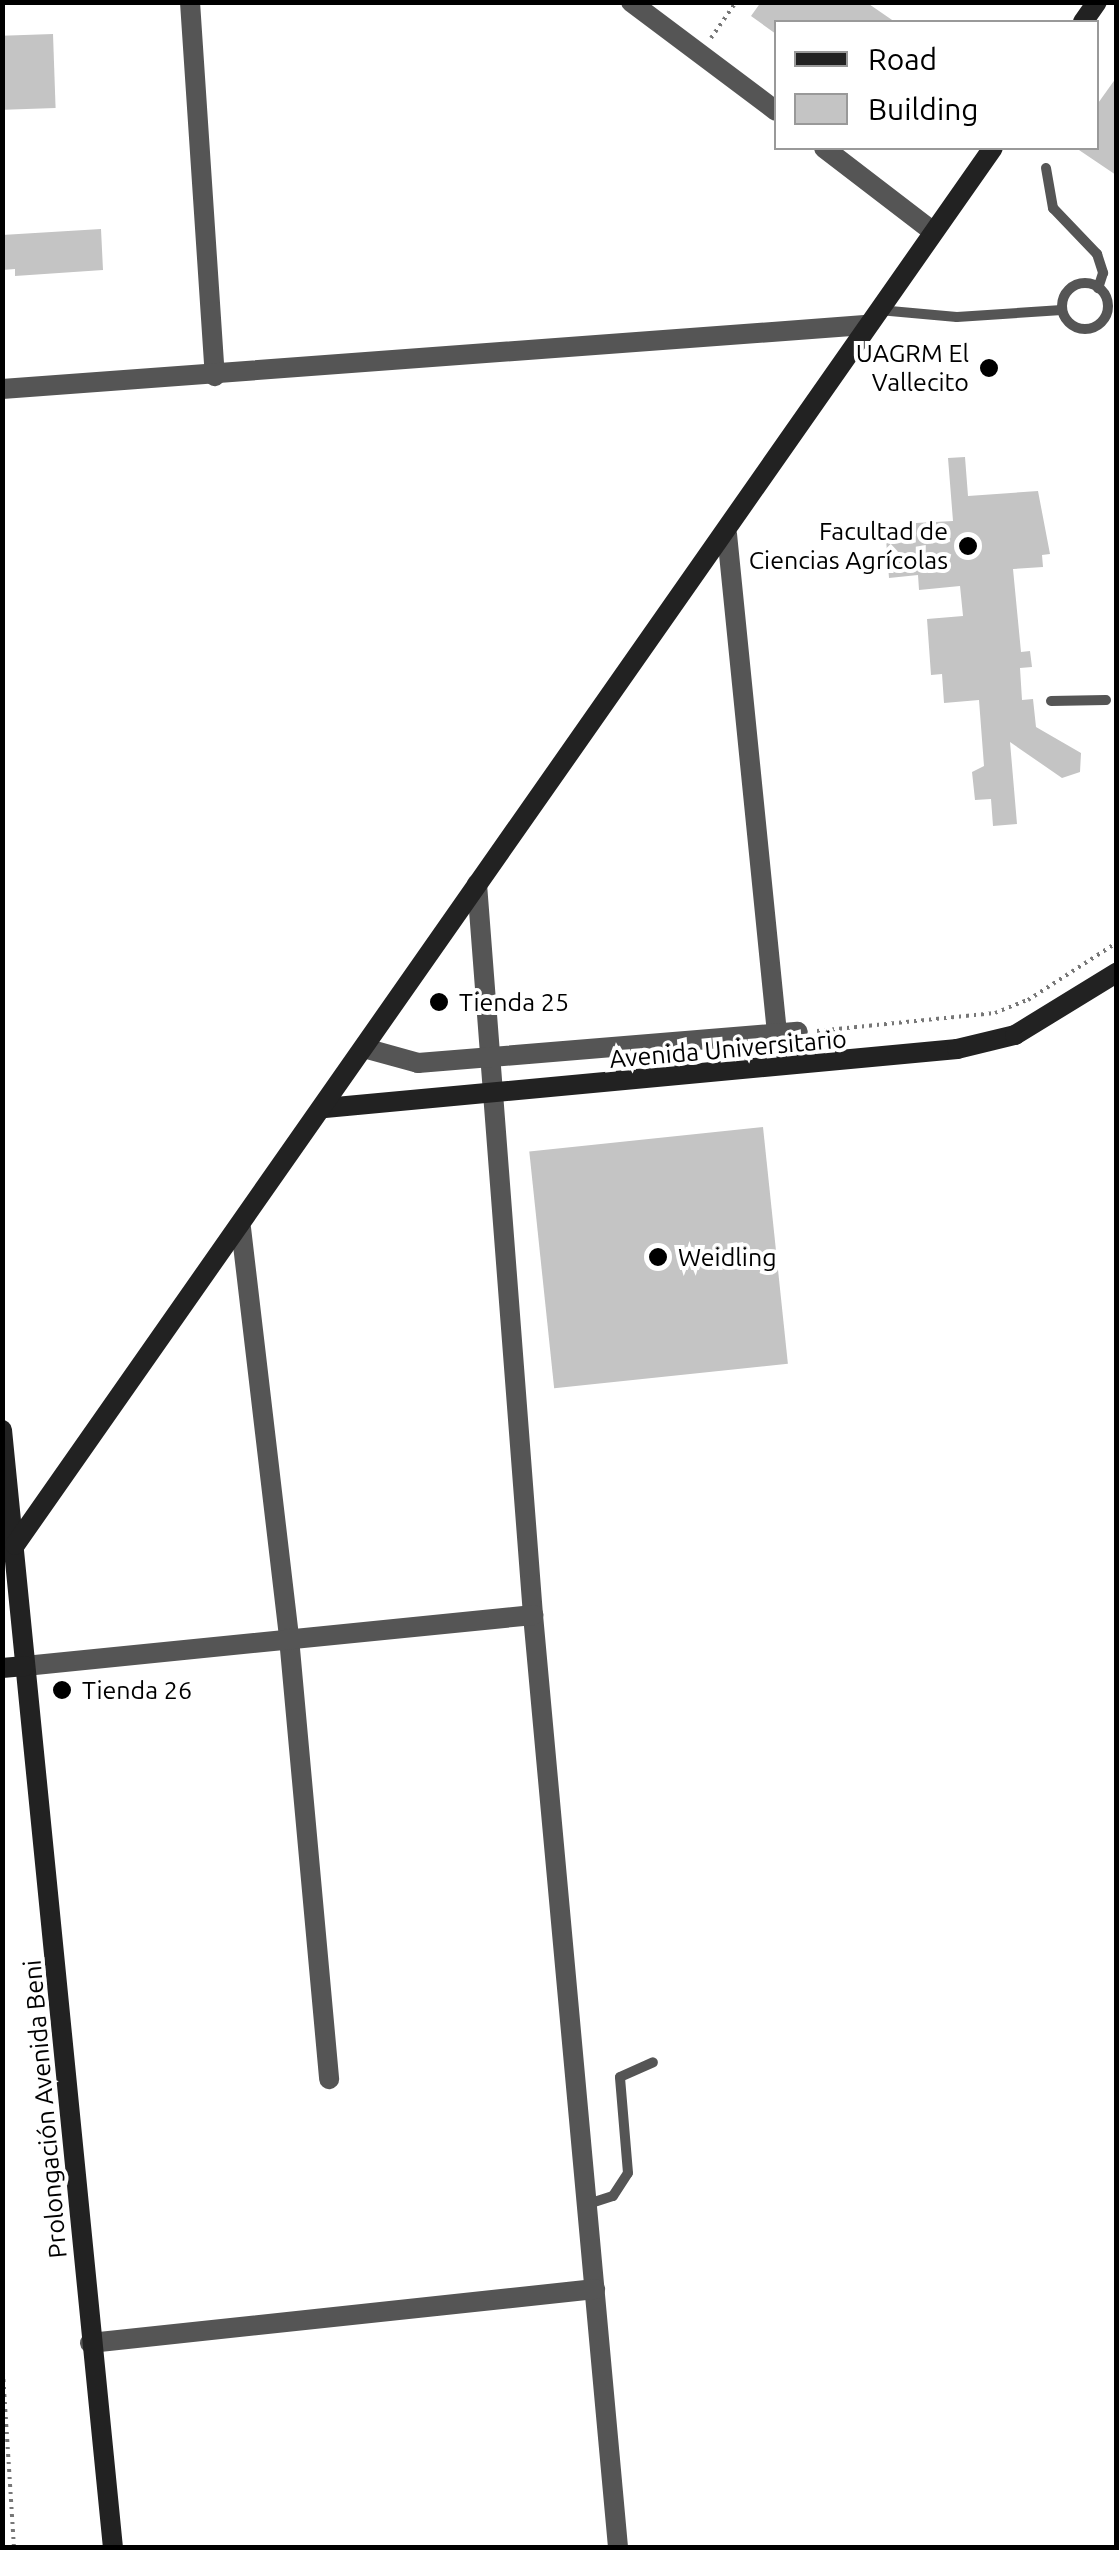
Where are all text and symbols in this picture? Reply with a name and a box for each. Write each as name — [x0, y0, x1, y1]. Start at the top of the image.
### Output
legend — [774, 20, 1099, 150]
text: Road — [868, 42, 937, 76]
text: Building — [868, 92, 979, 126]
place label: UAGRM El Vallecito — [856, 339, 969, 398]
marker: UAGRM El Vallecito — [978, 357, 1000, 379]
place label: Facultad de Ciencias Agrícolas — [749, 517, 948, 576]
marker: Facultad de Ciencias Agrícolas — [957, 535, 979, 557]
place label: Tienda 25 — [459, 987, 569, 1017]
marker: Tienda 25 — [428, 991, 450, 1013]
street label: Avenida Universitario — [608, 1024, 848, 1074]
place label: Weidling — [678, 1242, 777, 1272]
marker: Weidling — [647, 1246, 669, 1268]
place label: Tienda 26 — [82, 1675, 192, 1705]
marker: Tienda 26 — [51, 1679, 73, 1701]
street label: Prolongación Avenida Beni — [17, 1959, 73, 2259]

